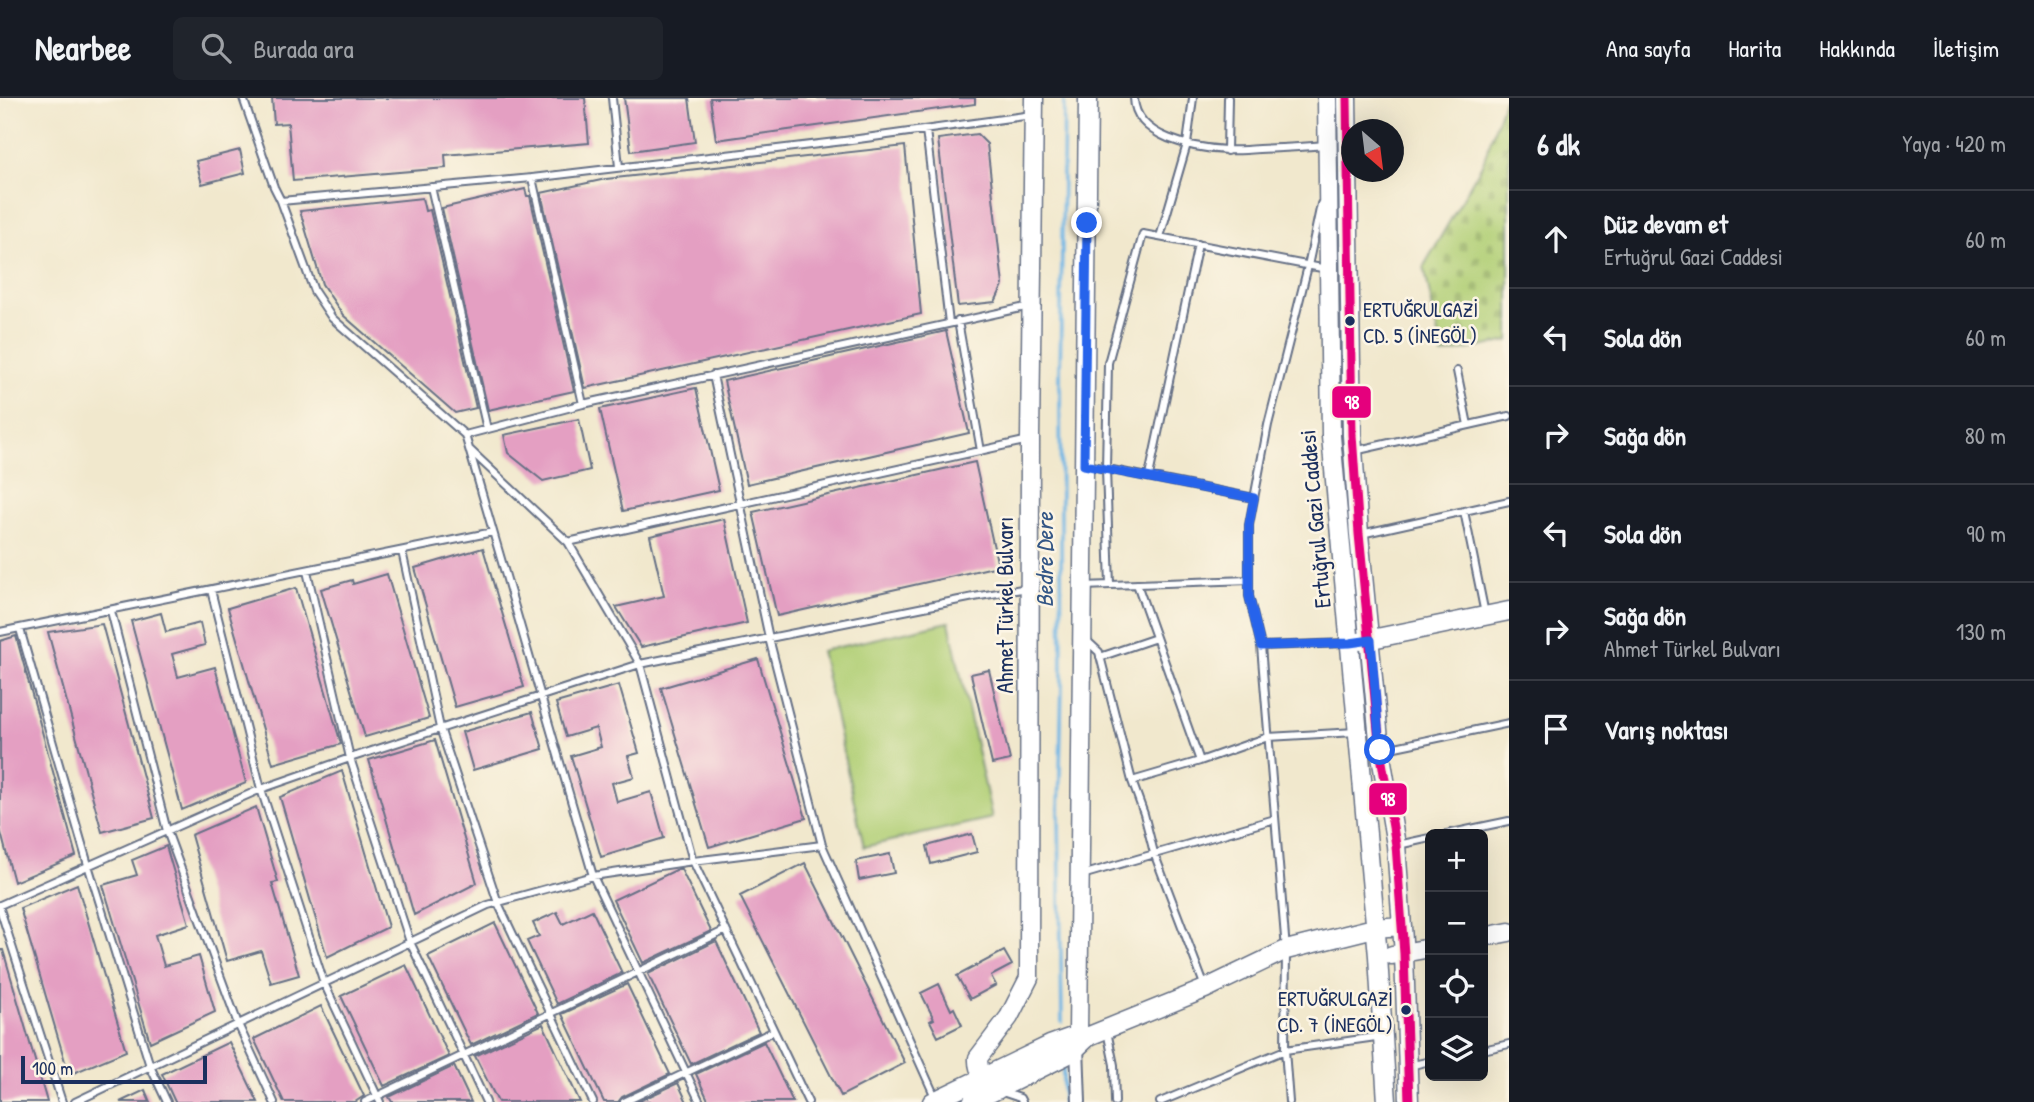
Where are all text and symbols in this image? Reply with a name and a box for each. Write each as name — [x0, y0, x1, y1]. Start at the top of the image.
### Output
search box — [173, 17, 663, 80]
text: Nearbee — [35, 26, 131, 70]
icon: search — [197, 29, 235, 67]
text: Burada ara — [253, 31, 354, 66]
text: Ana sayfa — [1606, 32, 1690, 64]
text: Harita — [1728, 32, 1781, 64]
text: Hakkında — [1819, 32, 1895, 64]
text: İletişim — [1933, 32, 1999, 64]
north arrow — [1341, 119, 1404, 182]
text: 6 dk — [1537, 124, 1580, 164]
text: Yaya · 420 m — [1902, 128, 2006, 159]
text: Düz devam et — [1604, 206, 1728, 241]
route end — [1071, 207, 1102, 238]
icon: ahead — [1537, 220, 1575, 258]
text: 60 m — [1966, 224, 2006, 255]
text: Ertuğrul Gazi Caddesi — [1604, 241, 1783, 272]
place label: ERTUĞRULGAZİ CD. 5 (İNEGÖL) — [1363, 295, 1478, 350]
marker: ERTUĞRULGAZİ CD. 5 (İNEGÖL) — [1343, 314, 1357, 328]
icon: left — [1537, 318, 1575, 356]
text: Sola dön — [1604, 320, 1682, 355]
text: 60 m — [1966, 322, 2006, 353]
line badge: 98 — [1331, 385, 1372, 419]
text: 98 — [1344, 389, 1360, 415]
icon: right — [1537, 416, 1575, 454]
text: Sağa dön — [1604, 418, 1686, 453]
text: 80 m — [1965, 420, 2006, 451]
street label: Ertuğrul Gazi Caddesi — [1291, 429, 1338, 610]
water label: Bedre Dere — [1028, 511, 1060, 608]
icon: left — [1537, 514, 1575, 552]
street label: Ahmet Türkel Bulvarı — [989, 516, 1020, 694]
text: Sola dön — [1604, 516, 1682, 551]
text: 90 m — [1966, 518, 2006, 549]
text: Sağa dön — [1604, 598, 1686, 633]
icon: right — [1537, 612, 1575, 650]
text: 130 m — [1956, 616, 2006, 647]
text: Ahmet Türkel Bulvarı — [1604, 633, 1781, 664]
icon: arrive — [1537, 710, 1575, 748]
text: Varış noktası — [1604, 712, 1729, 747]
route start — [1364, 734, 1395, 765]
line badge: 98 — [1368, 782, 1408, 816]
text: 98 — [1380, 786, 1396, 812]
map controls — [1425, 829, 1488, 1081]
button: + — [1425, 829, 1488, 892]
button: − — [1425, 892, 1488, 955]
button: locate — [1425, 955, 1488, 1018]
place label: ERTUĞRULGAZİ CD. 7 (İNEGÖL) — [1277, 984, 1393, 1039]
marker: ERTUĞRULGAZİ CD. 7 (İNEGÖL) — [1399, 1003, 1413, 1017]
button: layers — [1425, 1018, 1488, 1081]
scale bar — [21, 1053, 206, 1085]
text: 100 m — [32, 1055, 73, 1081]

